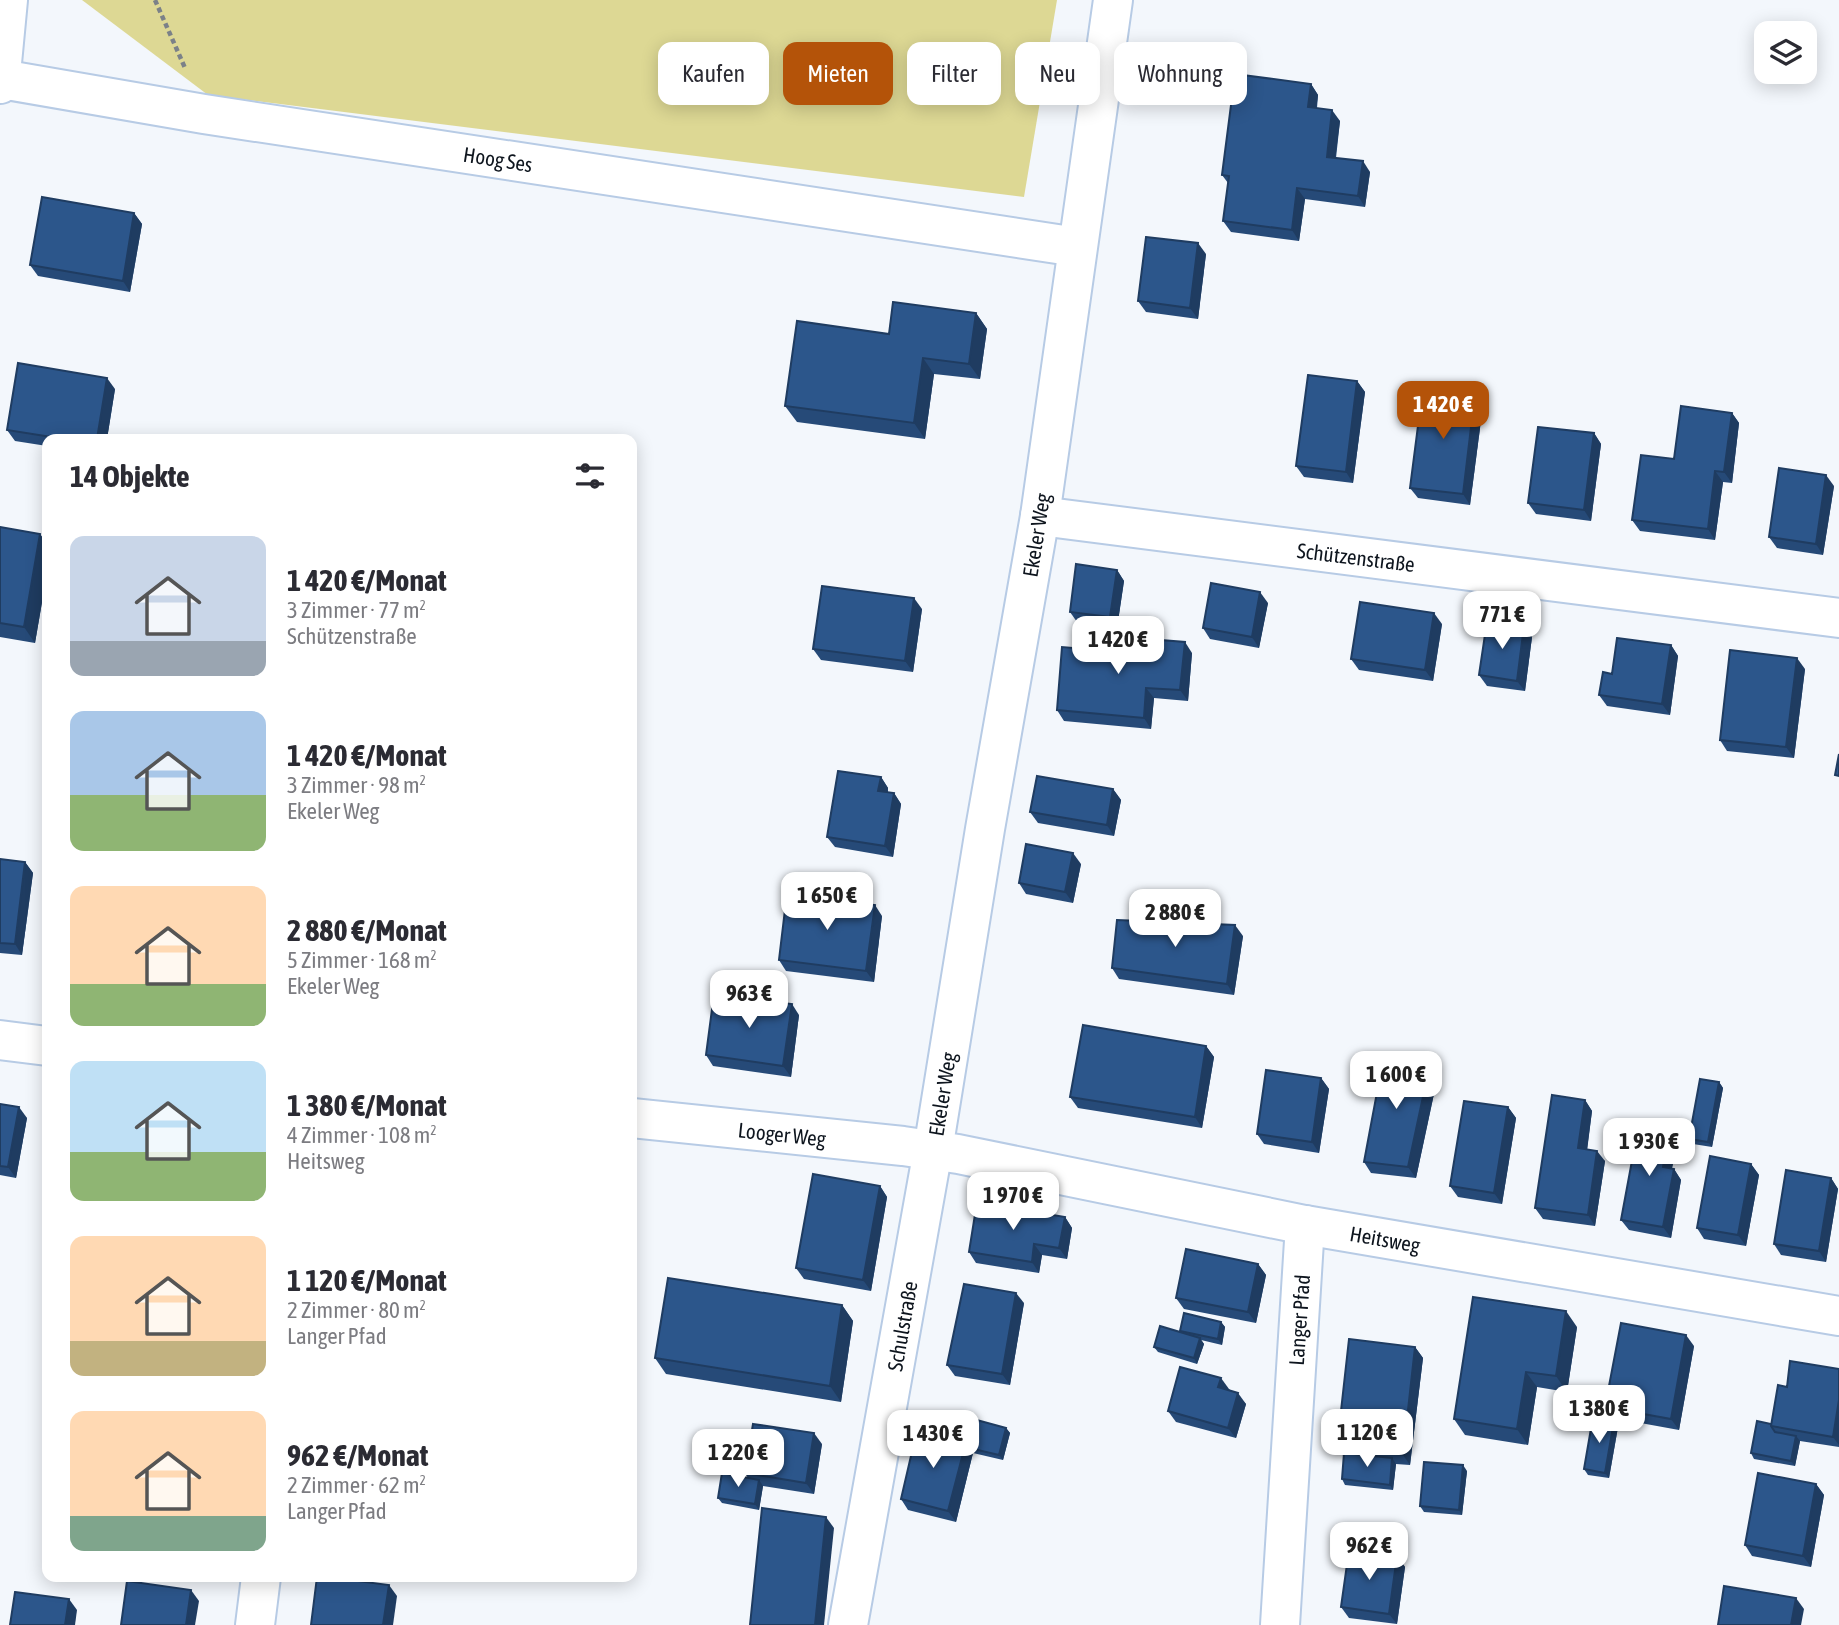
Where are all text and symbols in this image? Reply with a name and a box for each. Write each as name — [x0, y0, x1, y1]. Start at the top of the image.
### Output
map controls — [1754, 21, 1817, 84]
button: layers — [1754, 21, 1817, 84]
chip: Kaufen — [658, 42, 769, 105]
chip: Mieten — [783, 42, 893, 105]
chip: Filter — [907, 42, 1001, 105]
chip: Neu — [1015, 42, 1100, 105]
chip: Wohnung — [1114, 42, 1247, 105]
street label: Hoog Ses — [462, 142, 534, 176]
pin: 1 420 € — [1378, 382, 1508, 441]
text: 1 420 € — [1413, 391, 1473, 417]
icon: filters — [571, 457, 609, 495]
text: 14 Objekte — [70, 459, 190, 493]
street label: Ekeler Weg — [1018, 491, 1054, 579]
street label: Schützenstraße — [1296, 538, 1416, 576]
text: 1 420 €/Monat — [287, 563, 447, 597]
icon: home — [126, 564, 210, 648]
pin: 771 € — [1453, 592, 1551, 651]
text: 3 Zimmer · 77 m² — [287, 597, 426, 623]
text: 771 € — [1479, 601, 1525, 627]
pin: 1 420 € — [1053, 616, 1183, 676]
text: Schützenstraße — [287, 623, 417, 649]
text: 1 420 € — [1088, 626, 1148, 652]
text: 1 420 €/Monat — [287, 738, 447, 772]
icon: home — [126, 739, 210, 823]
text: 3 Zimmer · 98 m² — [287, 772, 426, 798]
text: Ekeler Weg — [287, 798, 379, 824]
pin: 1 650 € — [762, 872, 892, 932]
text: 1 650 € — [797, 882, 857, 908]
pin: 2 880 € — [1110, 890, 1240, 949]
text: 2 880 € — [1145, 899, 1205, 925]
text: 2 880 €/Monat — [287, 913, 447, 947]
icon: home — [126, 914, 210, 998]
text: 5 Zimmer · 168 m² — [287, 947, 437, 973]
pin: 963 € — [700, 970, 798, 1030]
text: Ekeler Weg — [287, 973, 379, 999]
text: 963 € — [726, 980, 772, 1006]
street label: Ekeler Weg — [924, 1050, 960, 1138]
pin: 1 600 € — [1331, 1052, 1461, 1111]
text: 1 600 € — [1366, 1061, 1426, 1087]
text: 1 380 €/Monat — [287, 1088, 447, 1122]
icon: home — [126, 1089, 210, 1173]
street label: Looger Weg — [737, 1117, 827, 1151]
pin: 1 930 € — [1584, 1118, 1714, 1178]
text: 4 Zimmer · 108 m² — [287, 1122, 437, 1148]
text: 1 930 € — [1619, 1128, 1679, 1154]
text: Heitsweg — [287, 1148, 365, 1174]
pin: 1 970 € — [948, 1172, 1078, 1232]
text: 1 970 € — [983, 1182, 1043, 1208]
street label: Heitsweg — [1348, 1221, 1422, 1257]
text: 1 120 €/Monat — [287, 1263, 447, 1297]
icon: home — [126, 1264, 210, 1348]
street label: Langer Pfad — [1284, 1274, 1314, 1366]
street label: Schulstraße — [882, 1279, 922, 1373]
text: 2 Zimmer · 80 m² — [287, 1297, 426, 1323]
text: Langer Pfad — [287, 1323, 387, 1349]
pin: 1 380 € — [1534, 1386, 1664, 1445]
text: 1 380 € — [1569, 1395, 1629, 1421]
pin: 1 430 € — [868, 1410, 998, 1470]
pin: 1 120 € — [1302, 1410, 1432, 1469]
text: 1 120 € — [1337, 1419, 1397, 1445]
text: 1 430 € — [903, 1420, 963, 1446]
pin: 1 220 € — [673, 1430, 803, 1489]
text: 962 €/Monat — [287, 1438, 428, 1472]
icon: home — [126, 1439, 210, 1523]
text: 1 220 € — [708, 1439, 768, 1465]
text: 2 Zimmer · 62 m² — [287, 1472, 426, 1498]
text: Langer Pfad — [287, 1498, 387, 1524]
pin: 962 € — [1320, 1522, 1418, 1582]
text: 962 € — [1346, 1532, 1392, 1558]

